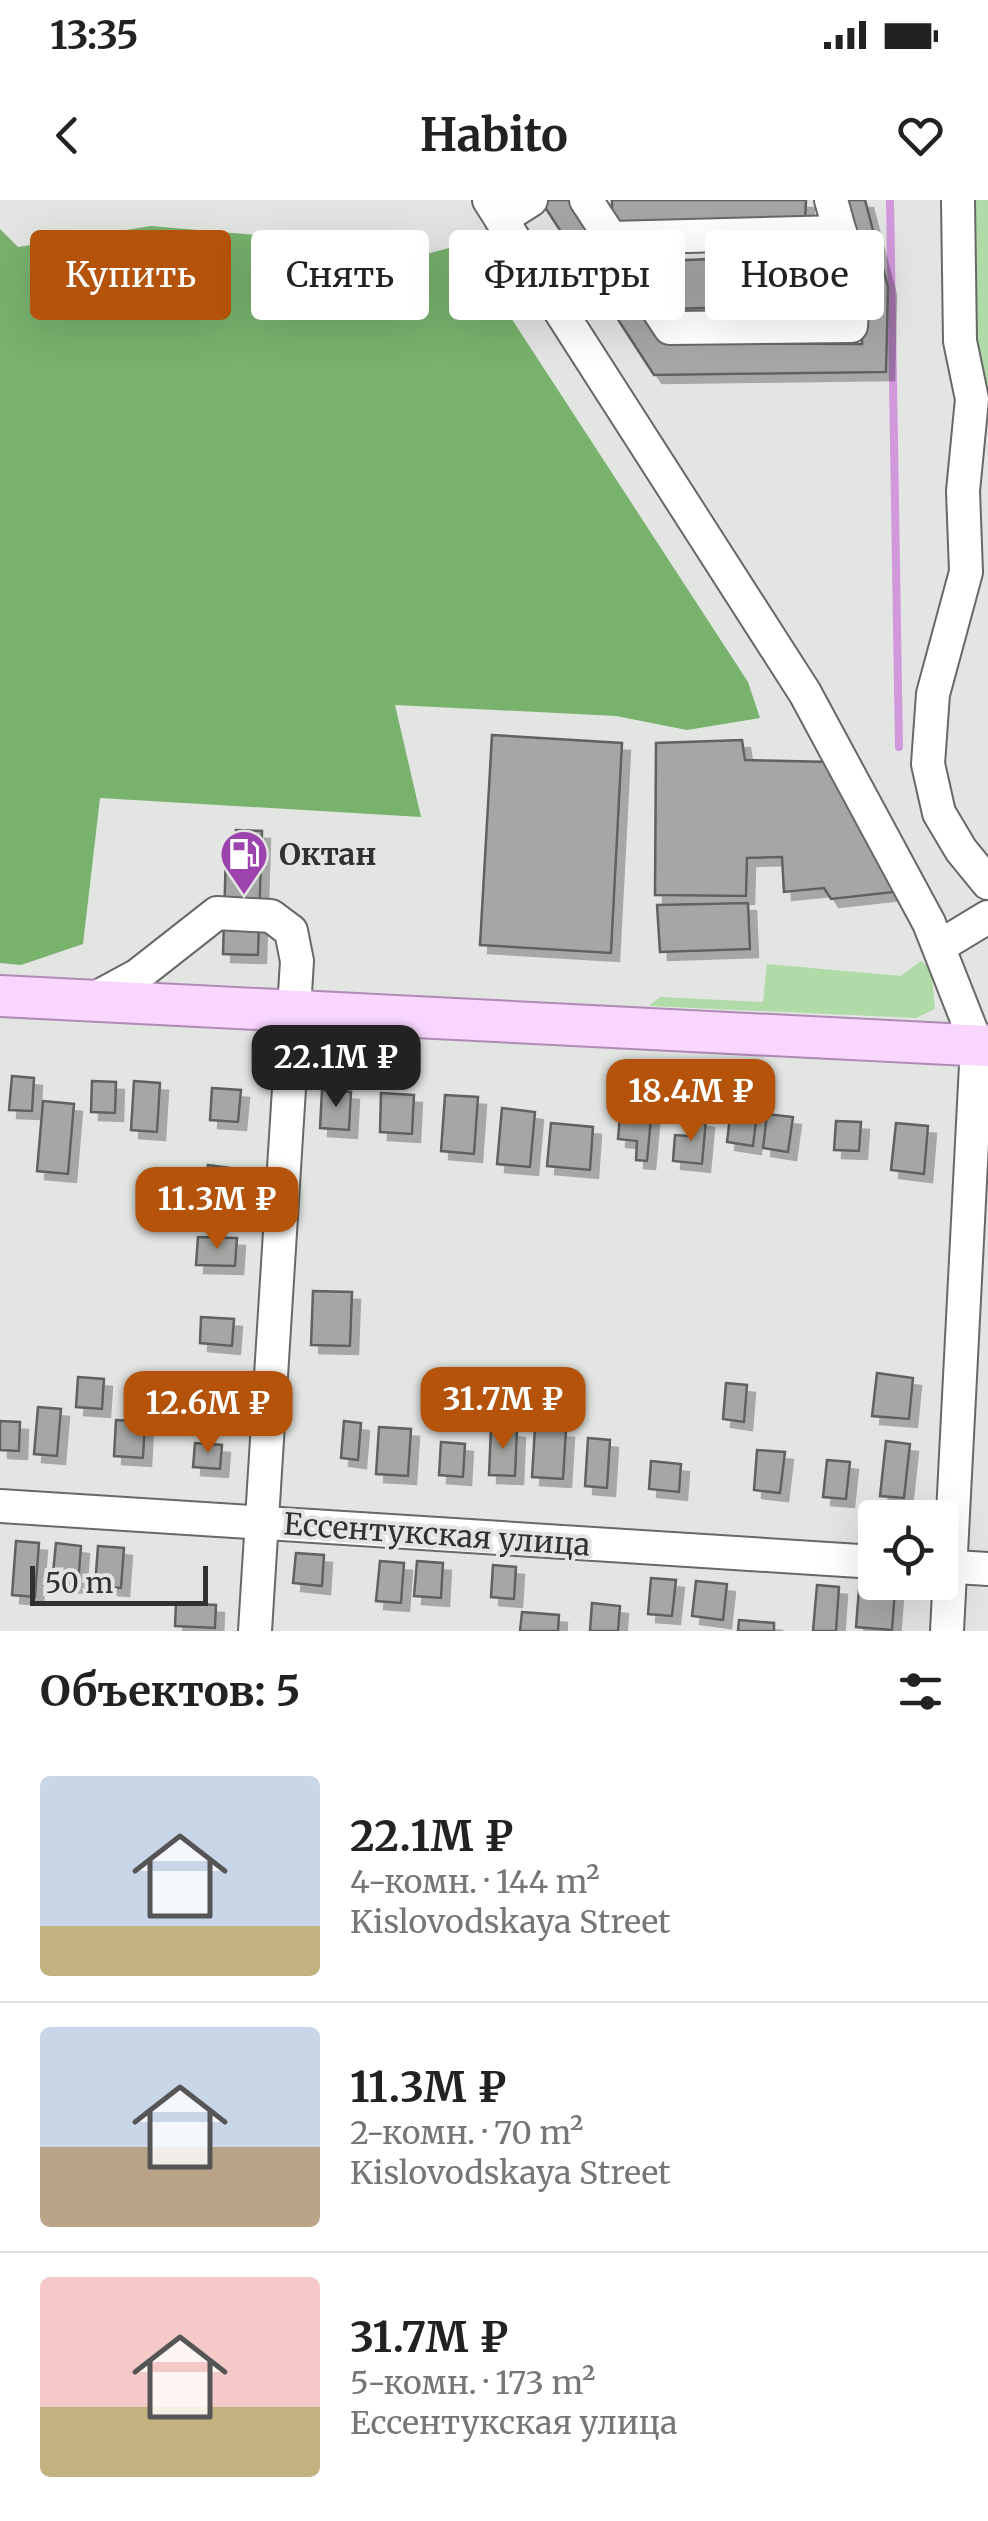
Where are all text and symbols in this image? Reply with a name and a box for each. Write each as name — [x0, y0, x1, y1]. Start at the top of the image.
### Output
text: 13:35 — [50, 12, 138, 59]
text: Habito — [420, 107, 568, 163]
icon: back — [40, 108, 95, 163]
icon: heart — [893, 108, 948, 163]
chip: Купить — [30, 230, 231, 320]
chip: Снять — [251, 230, 429, 320]
chip: Фильтры — [449, 230, 685, 320]
chip: Новое — [705, 230, 884, 320]
fuel station icon: Октан — [218, 828, 270, 896]
place label: Октан — [279, 835, 376, 873]
pin: 22.1M ₽ — [244, 1025, 428, 1110]
text: 22.1M ₽ — [274, 1037, 398, 1077]
pin: 18.4M ₽ — [599, 1059, 783, 1144]
text: 18.4M ₽ — [628, 1071, 754, 1111]
pin: 11.3M ₽ — [125, 1167, 309, 1252]
text: 11.3M ₽ — [157, 1179, 277, 1219]
pin: 31.7M ₽ — [411, 1367, 595, 1452]
pin: 12.6M ₽ — [116, 1371, 300, 1456]
text: 31.7M ₽ — [443, 1379, 563, 1419]
text: 12.6M ₽ — [146, 1383, 270, 1423]
map controls — [858, 1500, 958, 1600]
button: locate — [858, 1500, 958, 1600]
street label: Ессентукская улица — [283, 1504, 591, 1564]
scale bar — [30, 1561, 208, 1606]
text: 50 m — [45, 1565, 113, 1601]
icon: filters — [893, 1664, 948, 1719]
text: Объектов: 5 — [40, 1665, 300, 1717]
text: 22.1M ₽ — [350, 1810, 514, 1862]
icon: home — [120, 1816, 240, 1936]
text: 4-комн. · 144 m² — [350, 1862, 600, 1902]
text: Kislovodskaya Street — [350, 1902, 671, 1942]
text: 11.3M ₽ — [350, 2061, 506, 2113]
icon: home — [120, 2067, 240, 2187]
text: 2-комн. · 70 m² — [350, 2113, 583, 2153]
text: Kislovodskaya Street — [350, 2153, 671, 2193]
text: 31.7M ₽ — [350, 2311, 509, 2363]
icon: home — [120, 2317, 240, 2437]
text: 5-комн. · 173 m² — [350, 2363, 595, 2403]
text: Ессентукская улица — [350, 2403, 677, 2443]

